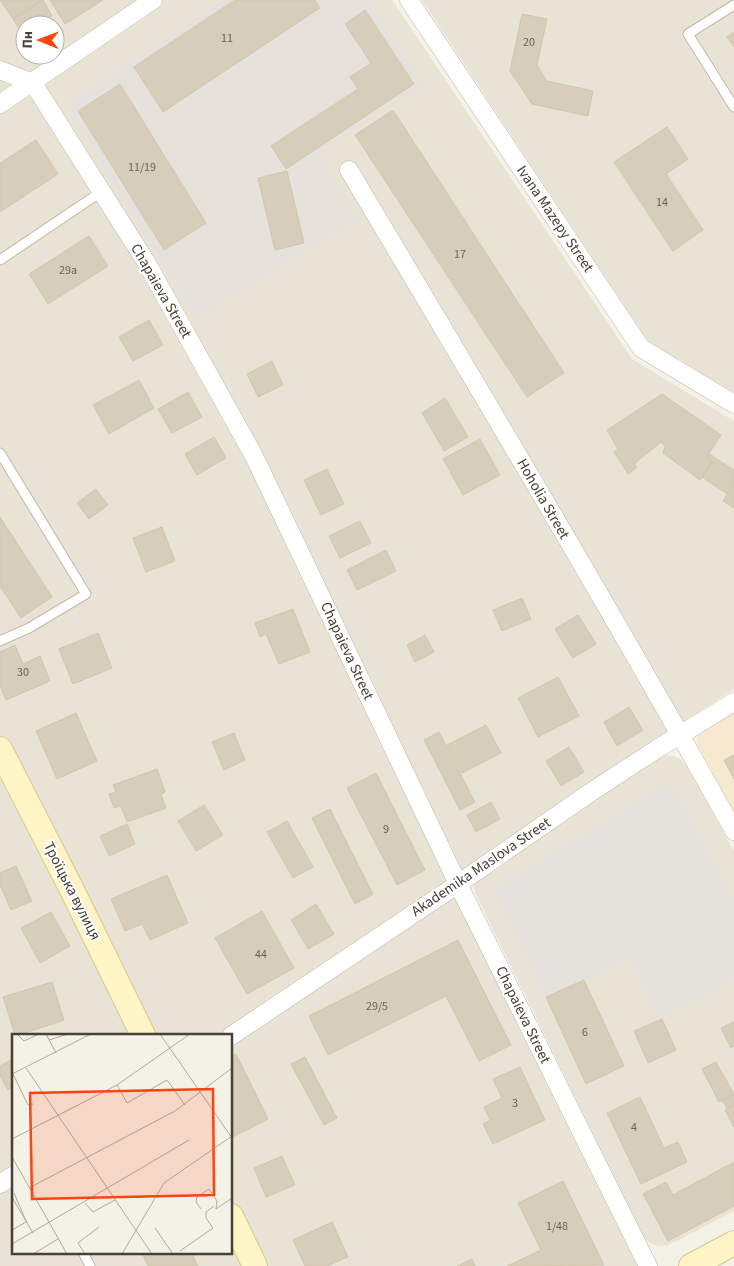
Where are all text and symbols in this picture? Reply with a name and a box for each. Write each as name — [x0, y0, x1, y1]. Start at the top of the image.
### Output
north arrow — [15, 15, 65, 65]
house number: 11 — [221, 30, 233, 47]
text: Пн — [18, 31, 38, 49]
house number: 20 — [523, 34, 535, 51]
house number: 11/19 — [128, 159, 156, 176]
street label: Ivana Mazepy Street — [511, 161, 599, 277]
house number: 14 — [656, 194, 668, 211]
street label: Chapaieva Street — [125, 240, 197, 342]
house number: 17 — [454, 246, 466, 263]
house number: 29а — [59, 262, 77, 279]
street label: Hoholia Street — [511, 455, 575, 543]
street label: Chapaieva Street — [315, 599, 379, 703]
house number: 30 — [17, 664, 29, 681]
street label: Akademika Maslova Street — [407, 812, 555, 922]
house number: 9 — [383, 821, 389, 838]
street label: Троїцька вулиця — [38, 838, 106, 944]
house number: 44 — [255, 946, 267, 963]
street label: Chapaieva Street — [490, 963, 556, 1067]
house number: 29/5 — [366, 998, 388, 1015]
house number: 6 — [582, 1024, 588, 1041]
inset map — [12, 1034, 232, 1254]
house number: 3 — [512, 1095, 518, 1112]
house number: 4 — [631, 1119, 637, 1136]
house number: 1/48 — [546, 1218, 568, 1235]

